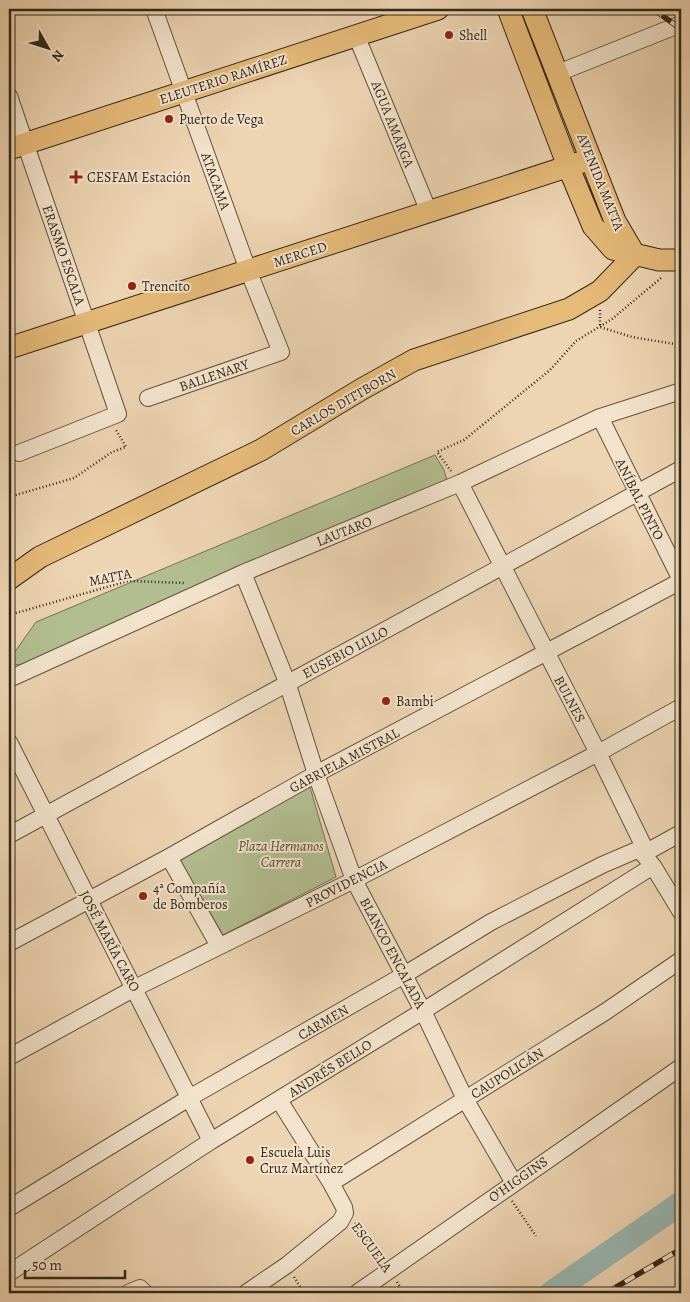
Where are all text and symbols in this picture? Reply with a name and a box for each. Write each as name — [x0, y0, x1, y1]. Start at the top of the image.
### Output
north arrow — [22, 22, 72, 72]
place label: Shell — [459, 26, 487, 45]
marker: Shell — [443, 29, 455, 41]
text: N — [47, 46, 68, 66]
street label: ELEUTERIO RAMÍREZ — [157, 50, 290, 109]
street label: AGUA AMARGA — [366, 77, 419, 171]
place label: Puerto de Vega — [179, 110, 264, 129]
marker: Puerto de Vega — [163, 113, 175, 125]
street label: AVENIDA MATTA — [572, 130, 629, 234]
street label: ATACAMA — [196, 149, 235, 213]
place label: CESFAM Estación — [87, 168, 191, 187]
marker: CESFAM Estación — [69, 170, 83, 184]
street label: ERASMO ESCALA — [37, 202, 90, 309]
street label: MERCED — [271, 237, 330, 272]
place label: Trencito — [142, 277, 190, 296]
marker: Trencito — [126, 280, 138, 292]
street label: BALLENARY — [177, 355, 252, 396]
street label: CARLOS DITTBORN — [287, 364, 400, 440]
street label: ANÍBAL PINTO — [610, 454, 668, 544]
street label: LAUTARO — [313, 512, 375, 551]
street label: MATTA — [87, 564, 134, 591]
street label: EUSEBIO LILLO — [299, 622, 392, 683]
street label: BULNES — [549, 672, 590, 726]
place label: Bambi — [396, 692, 434, 711]
marker: Bambi — [380, 695, 392, 707]
street label: GABRIELA MISTRAL — [286, 723, 403, 797]
park label: Plaza Hermanos Carrera — [238, 837, 324, 872]
street label: PROVIDENCIA — [302, 854, 391, 912]
place label: 4ª Compañía de Bomberos — [153, 879, 228, 914]
street label: JOSÉ MARÍA CARO — [75, 887, 144, 996]
marker: 4ª Compañía de Bomberos — [137, 890, 149, 902]
street label: BLANCO ENCALADA — [355, 894, 430, 1013]
street label: CARMEN — [294, 1000, 352, 1045]
street label: ANDRÉS BELLO — [284, 1035, 376, 1102]
street label: CAUPOLICÁN — [467, 1043, 547, 1103]
place label: Escuela Luis Cruz Martínez — [260, 1143, 343, 1178]
street label: O'HIGGINS — [485, 1152, 552, 1207]
marker: Escuela Luis Cruz Martínez — [244, 1154, 256, 1166]
street label: ESCUELA — [347, 1218, 397, 1277]
scale bar — [25, 1247, 125, 1279]
text: 50 m — [32, 1255, 62, 1275]

